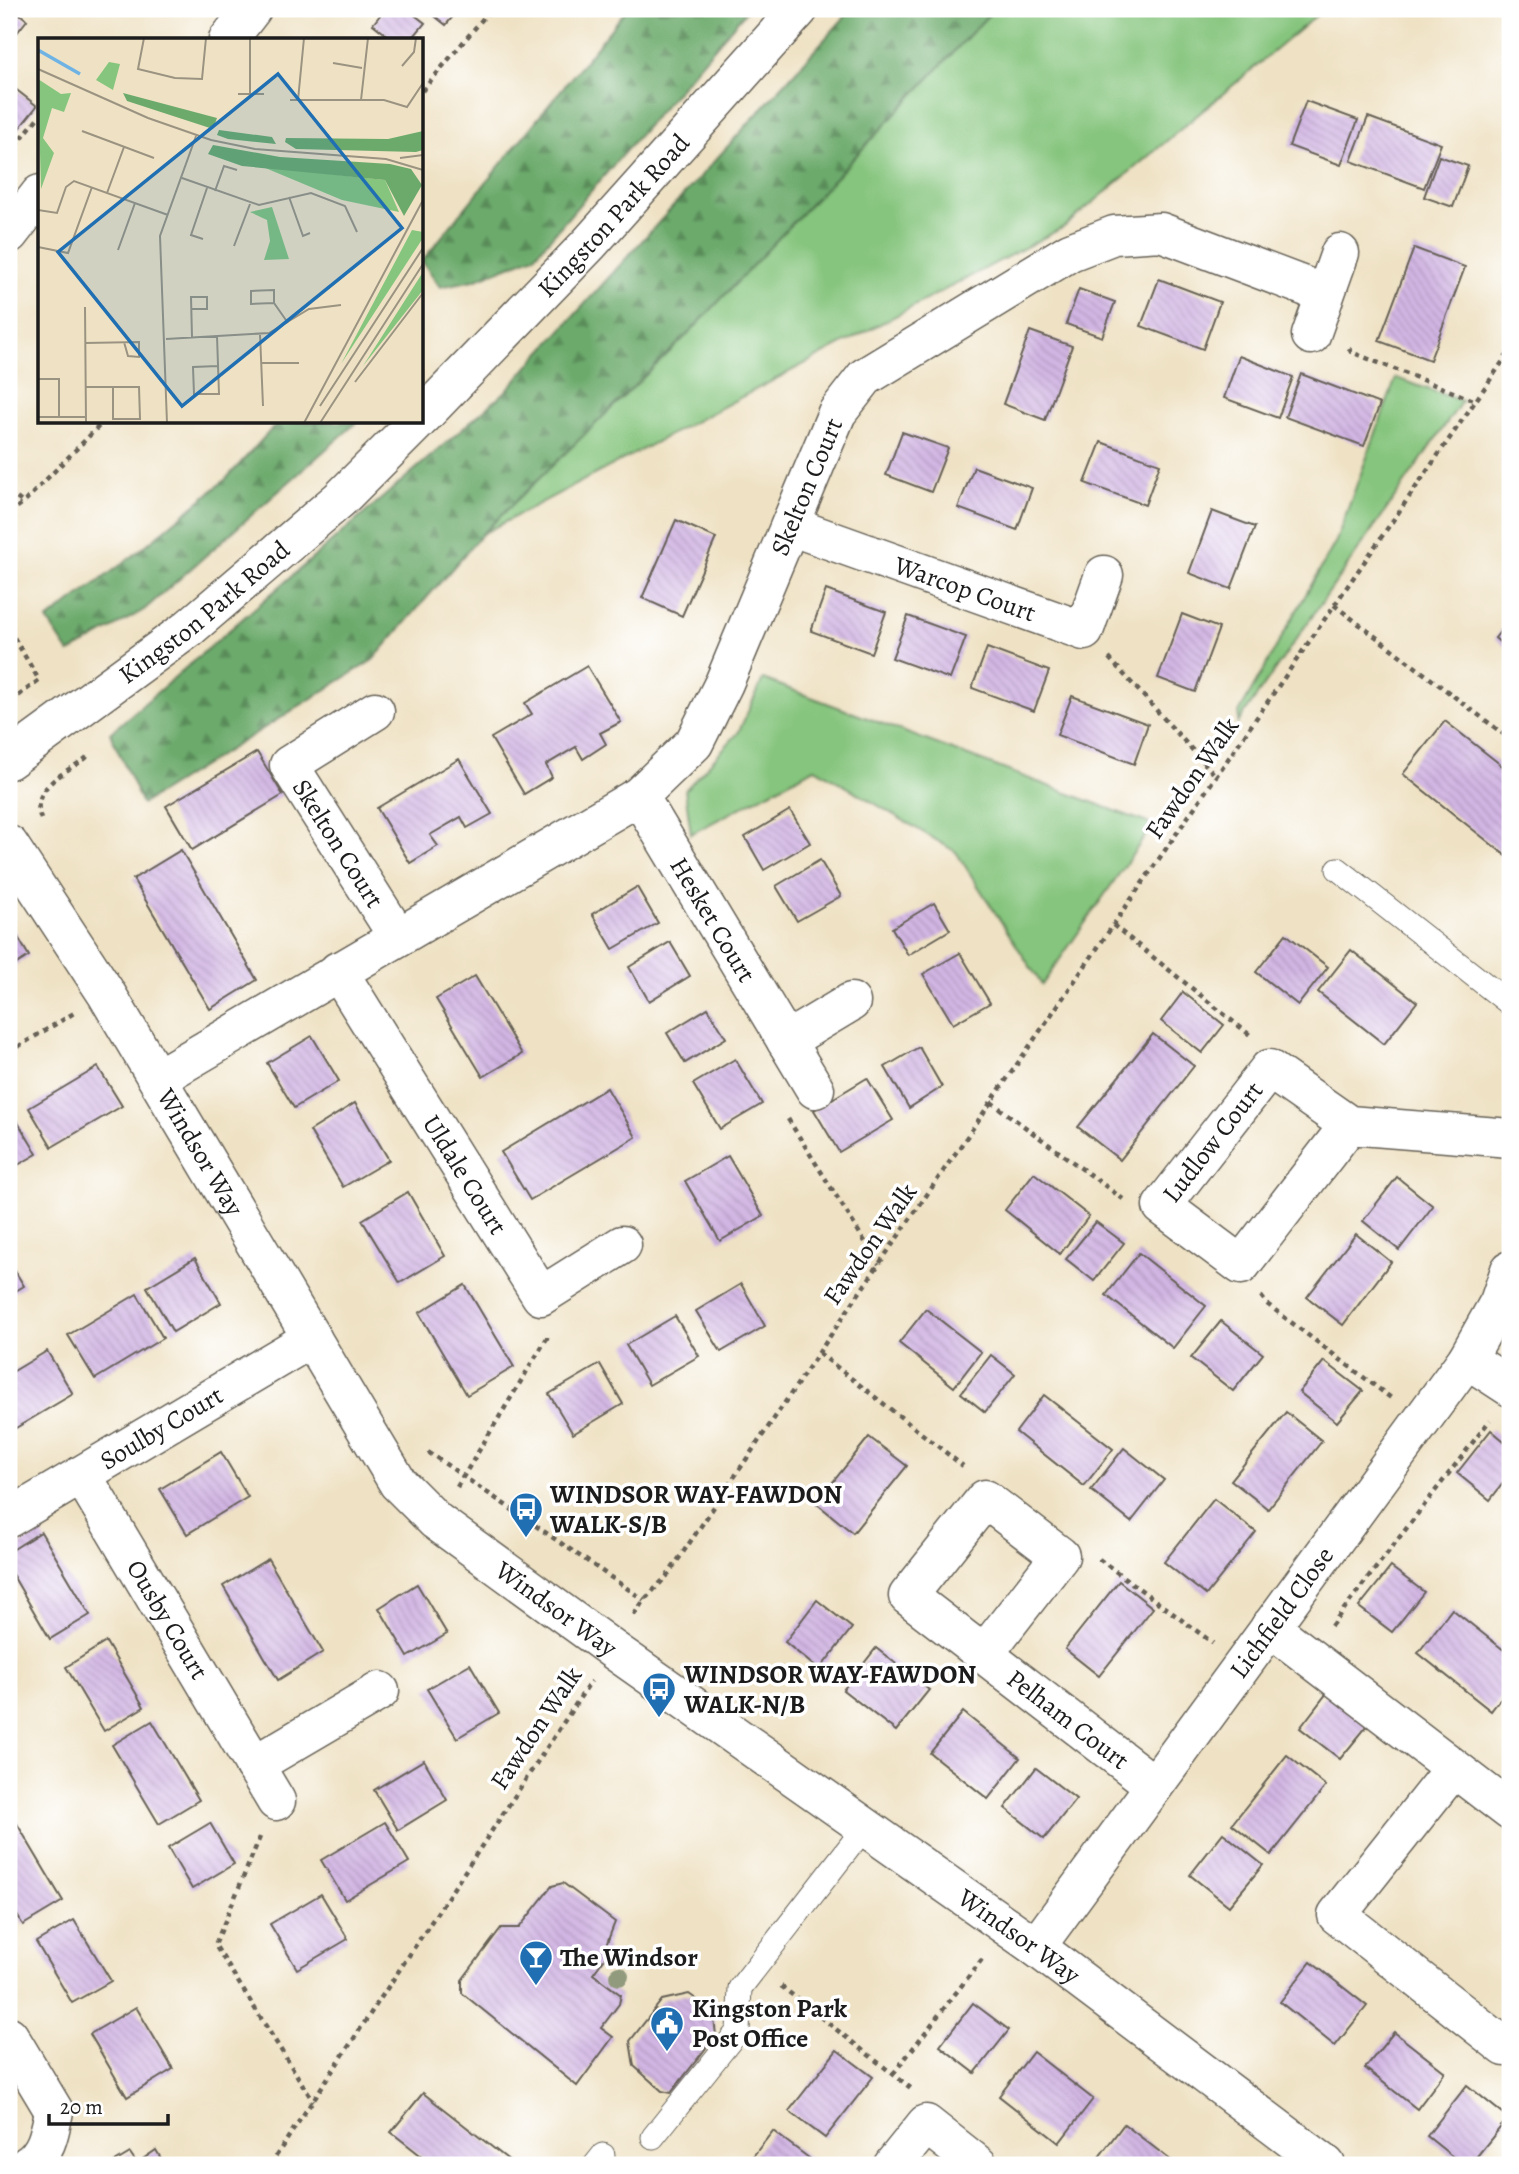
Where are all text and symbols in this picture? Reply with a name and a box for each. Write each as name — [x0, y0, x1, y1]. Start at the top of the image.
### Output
inset map — [38, 38, 424, 424]
street label: Kingston Park Road — [529, 126, 697, 305]
street label: Skelton Court — [762, 412, 851, 561]
street label: Kingston Park Road — [111, 532, 297, 692]
street label: Warcop Court — [889, 547, 1041, 630]
street label: Fawdon Walk — [1137, 710, 1247, 846]
street label: Skelton Court — [285, 772, 393, 915]
street label: Hesket Court — [662, 850, 765, 989]
street label: Ludlow Court — [1154, 1073, 1271, 1210]
street label: Windsor Way — [149, 1081, 252, 1223]
street label: Uldale Court — [415, 1108, 516, 1241]
street label: Fawdon Walk — [815, 1176, 925, 1312]
street label: Soulby Court — [93, 1377, 230, 1478]
place label: WINDSOR WAY-FAWDON WALK-S/B — [549, 1477, 842, 1542]
bus stop icon: WINDSOR WAY-FAWDON WALK-S/B — [507, 1490, 545, 1539]
street label: Lichfield Close — [1221, 1539, 1341, 1685]
street label: Windsor Way — [488, 1552, 625, 1665]
street label: Ousby Court — [119, 1553, 217, 1686]
place label: WINDSOR WAY-FAWDON WALK-N/B — [683, 1657, 976, 1722]
street label: Fawdon Walk — [482, 1659, 590, 1796]
street label: Pelham Court — [1000, 1661, 1137, 1777]
bus stop icon: WINDSOR WAY-FAWDON WALK-N/B — [640, 1670, 678, 1719]
street label: Windsor Way — [950, 1880, 1088, 1992]
bar icon: The Windsor — [517, 1938, 555, 1987]
place label: The Windsor — [560, 1940, 698, 1975]
place label: Kingston Park Post Office — [692, 1991, 848, 2056]
public building icon: Kingston Park Post Office — [648, 2004, 686, 2053]
scale bar — [49, 2083, 168, 2127]
text: 20 m — [60, 2093, 103, 2121]

